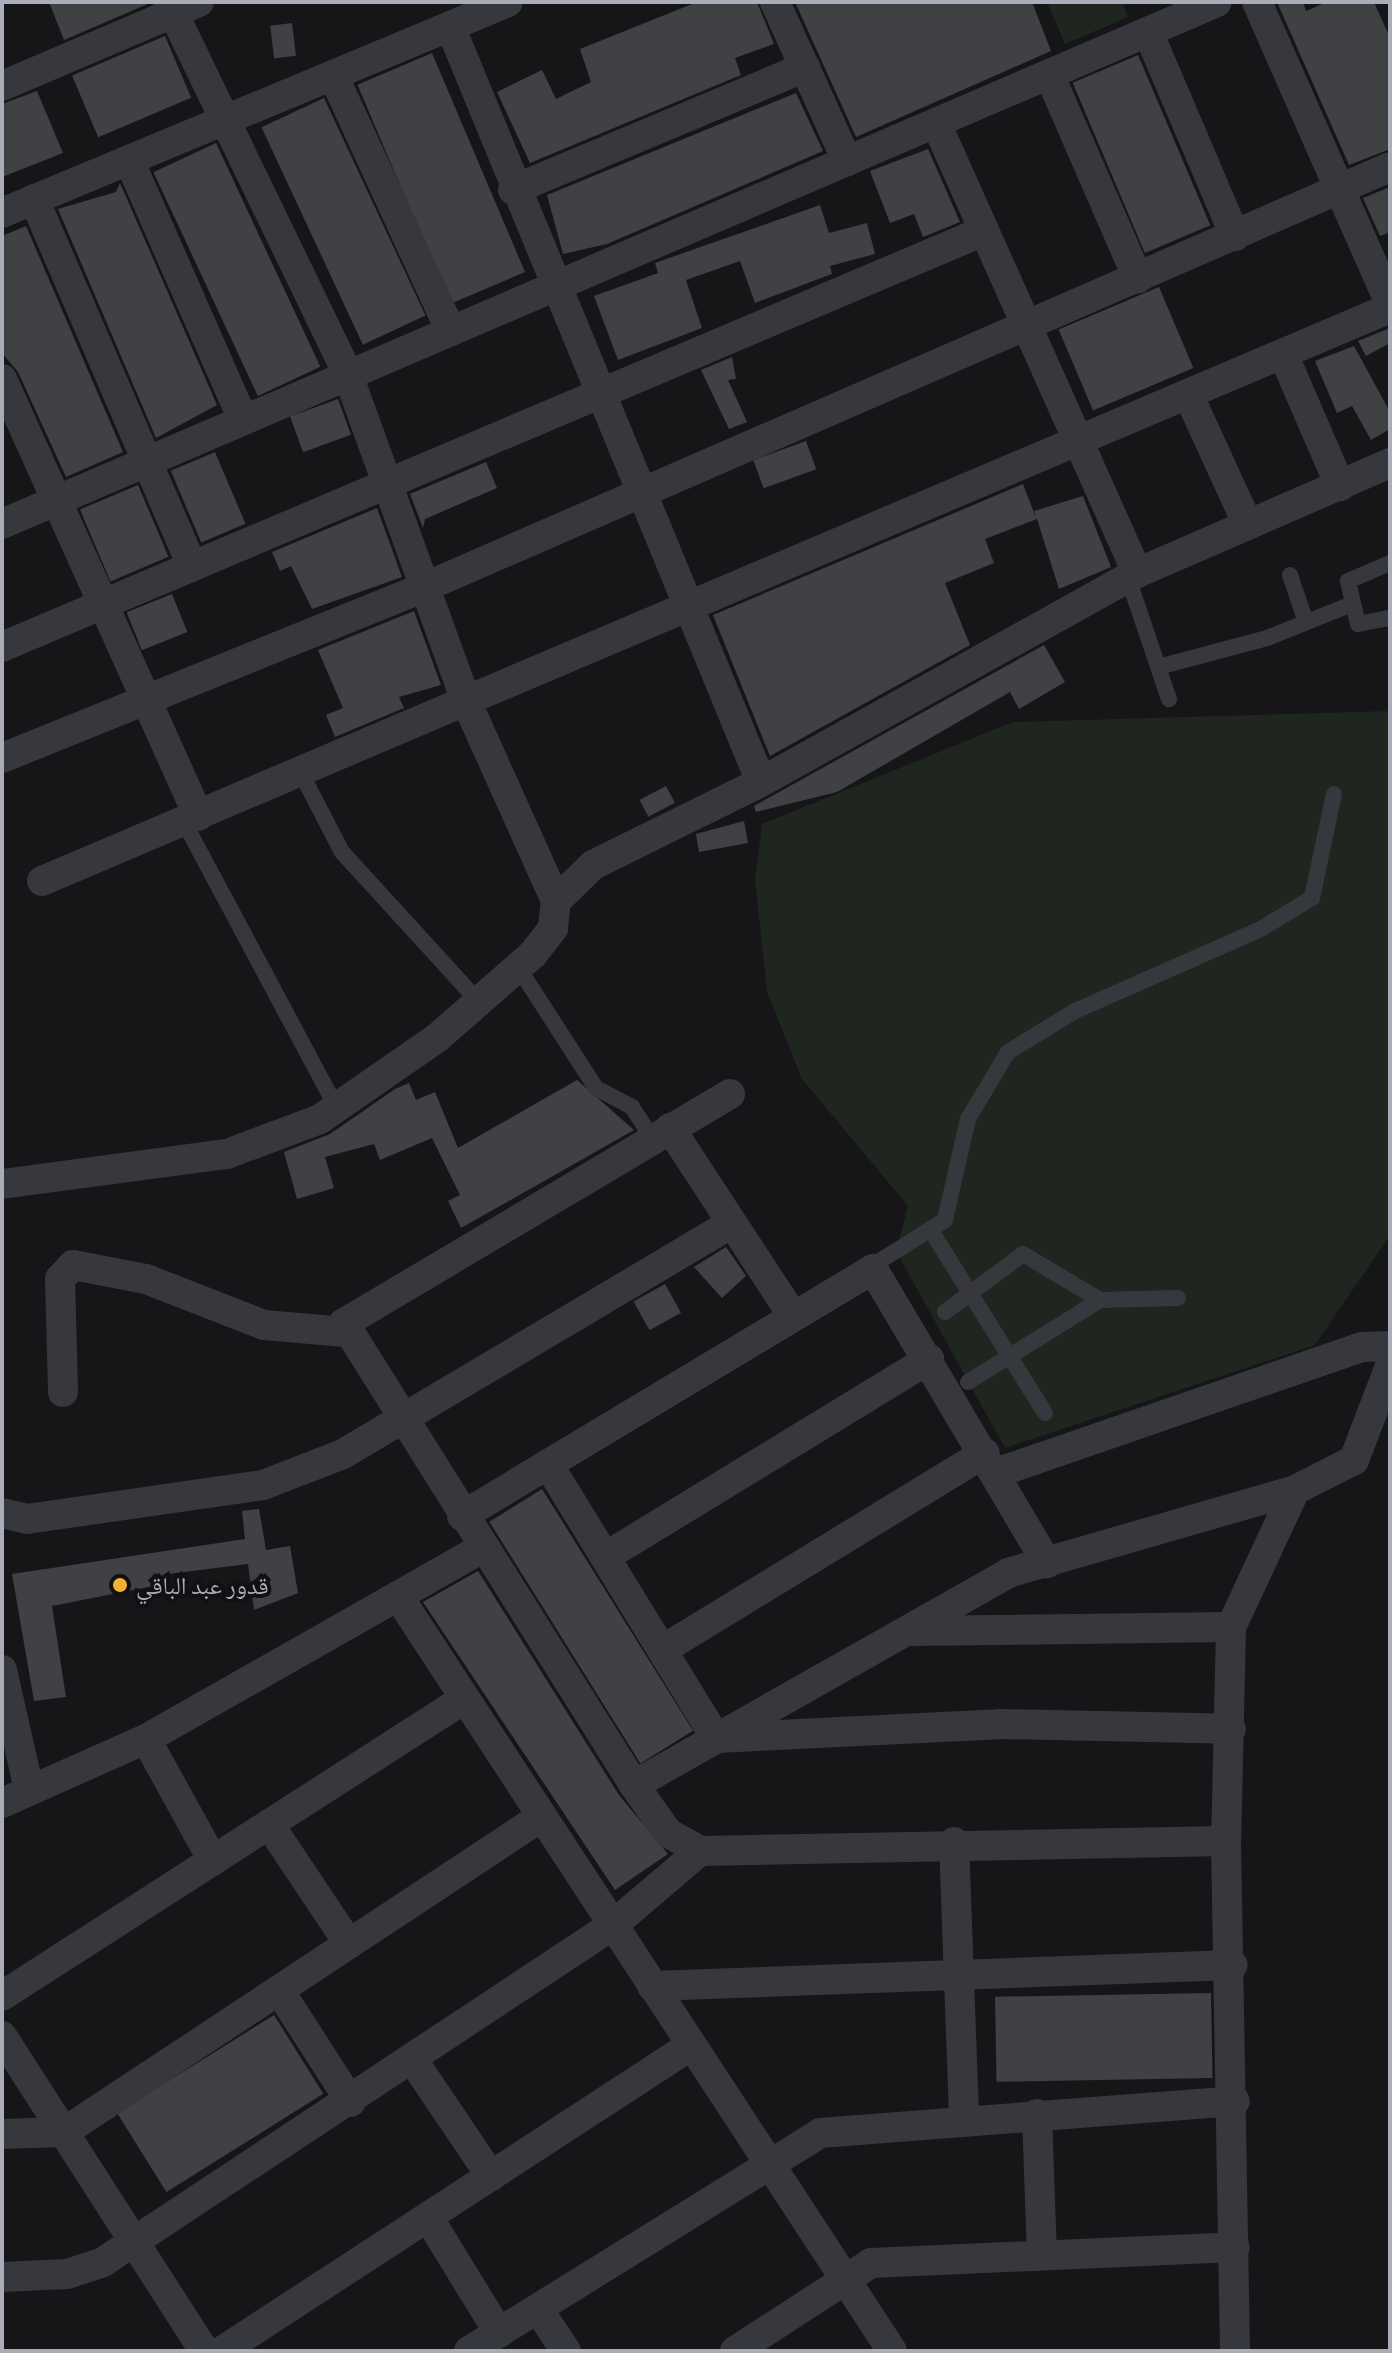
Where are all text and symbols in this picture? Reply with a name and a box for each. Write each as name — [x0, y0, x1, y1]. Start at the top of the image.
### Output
place label: قدور عبد الباقي — [136, 1571, 269, 1599]
marker: قدور عبد الباقي — [111, 1576, 129, 1594]

